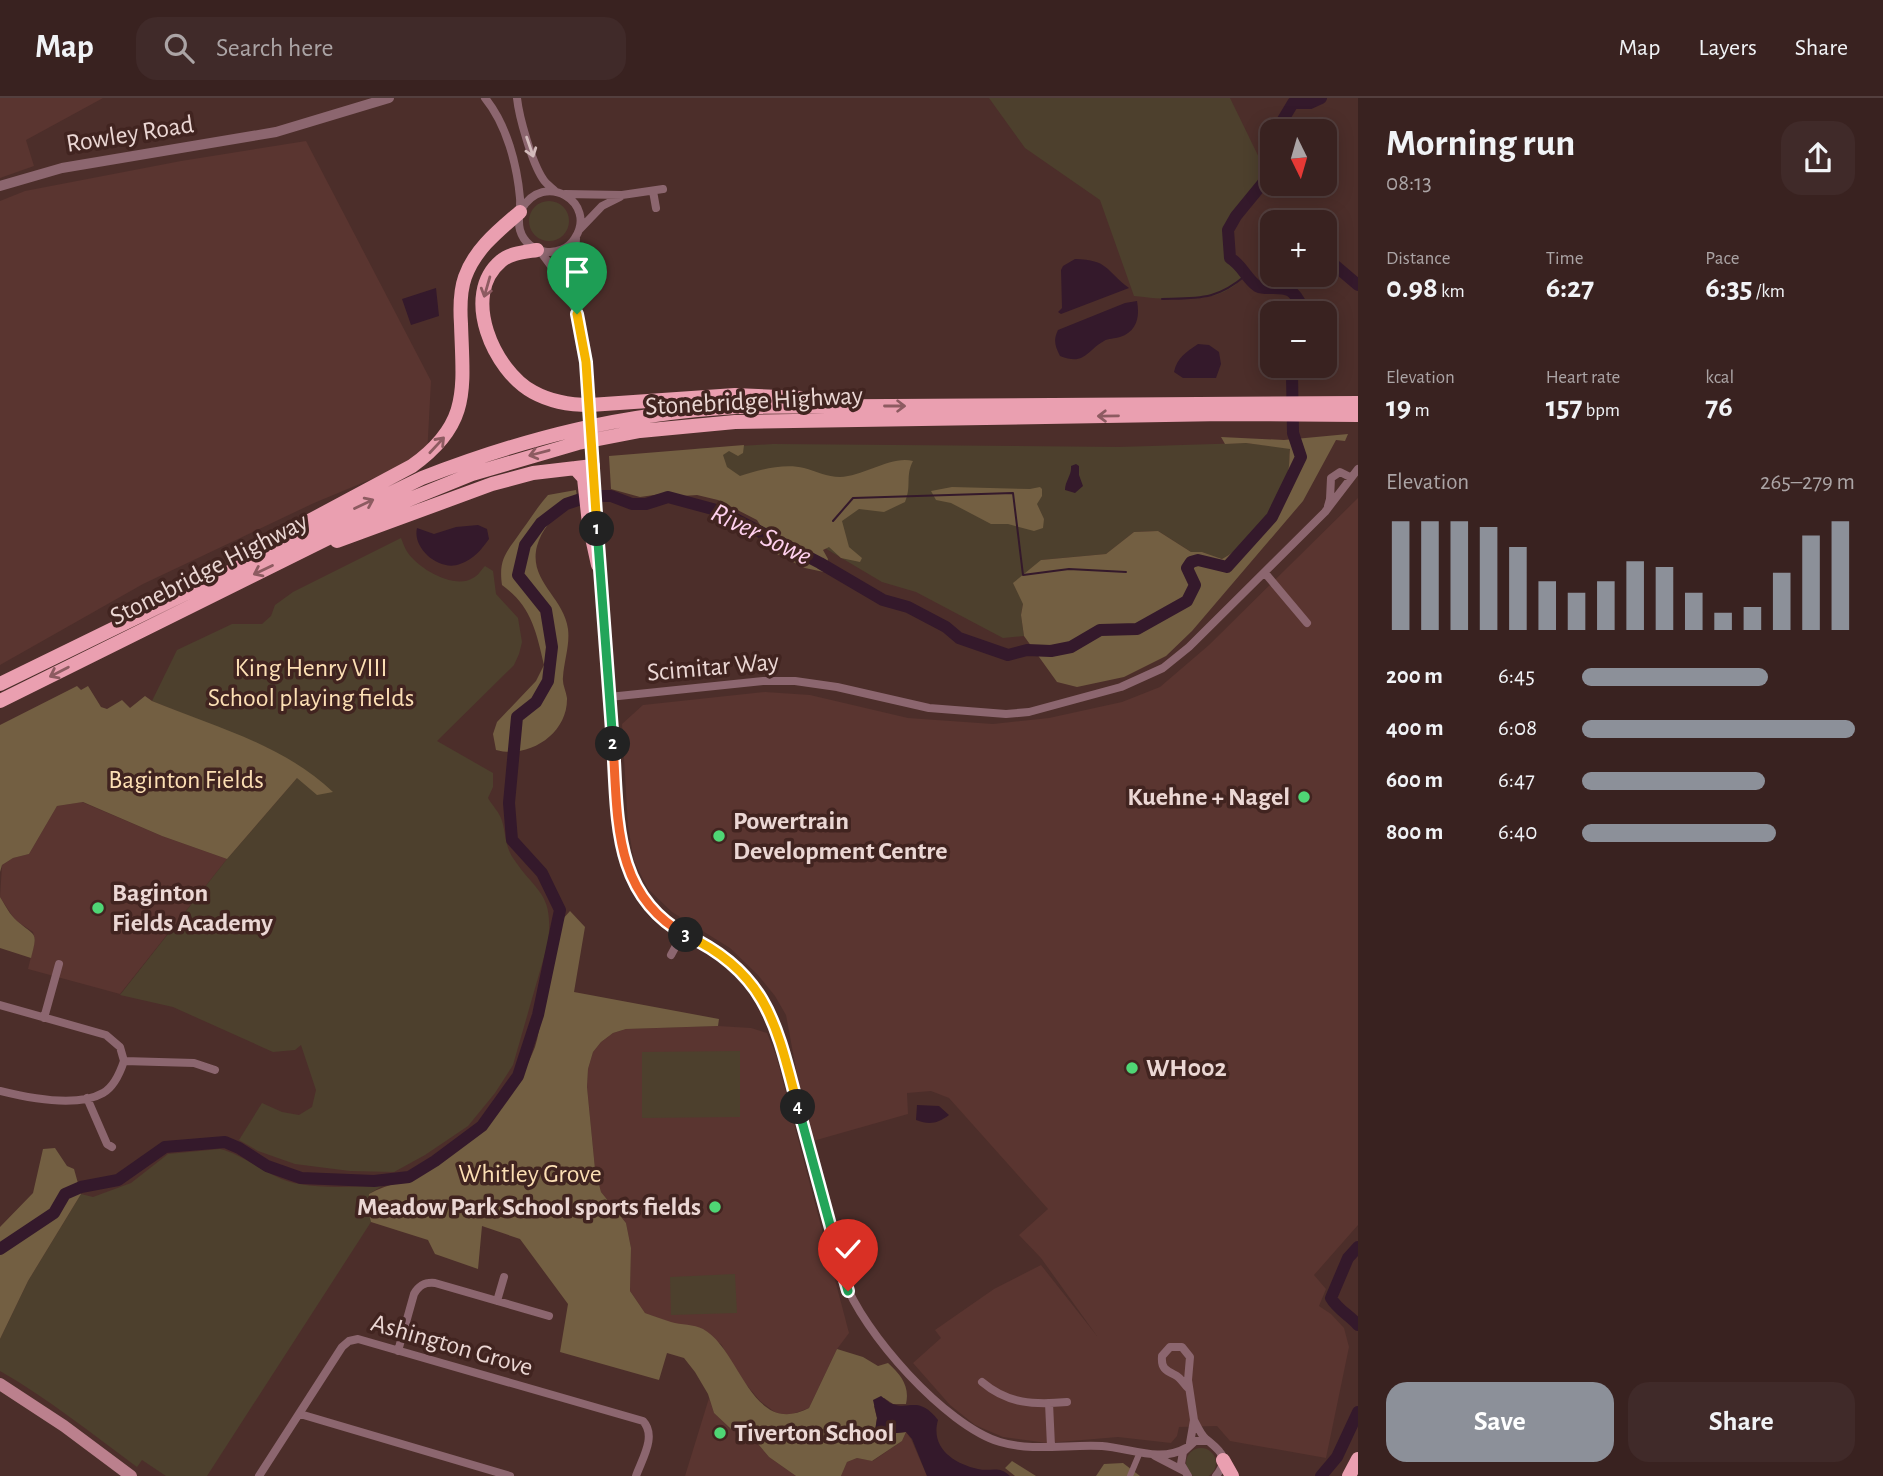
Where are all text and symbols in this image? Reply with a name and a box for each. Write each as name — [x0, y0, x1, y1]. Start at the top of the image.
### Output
search box — [136, 17, 626, 80]
icon: search — [160, 29, 198, 67]
text: Map — [35, 31, 94, 64]
text: Search here — [216, 35, 334, 61]
text: Map — [1618, 36, 1660, 60]
text: Layers — [1698, 36, 1757, 60]
text: Share — [1795, 36, 1848, 60]
street label: Rowley Road — [64, 111, 196, 157]
north arrow — [1260, 119, 1337, 196]
map controls — [1260, 119, 1337, 378]
button: share — [1781, 121, 1855, 195]
text: Morning run — [1386, 125, 1575, 163]
one-way arrow — [525, 136, 537, 158]
text: 08:13 — [1386, 172, 1432, 195]
button: + — [1260, 210, 1337, 287]
pin — [547, 242, 607, 314]
text: Distance — [1386, 249, 1450, 268]
text: Time — [1546, 249, 1584, 268]
text: Pace — [1705, 249, 1740, 268]
icon: arrive — [558, 253, 596, 291]
text: 0.98 — [1386, 273, 1438, 303]
text: 6:27 — [1546, 273, 1594, 303]
text: 6:35 — [1705, 273, 1753, 303]
one-way arrow — [479, 275, 492, 297]
text: km — [1438, 282, 1465, 301]
text: /km — [1753, 282, 1785, 301]
button: − — [1260, 301, 1337, 378]
text: Elevation — [1386, 368, 1455, 387]
text: Heart rate — [1546, 368, 1620, 387]
text: kcal — [1705, 368, 1734, 387]
street label: Stonebridge Highway — [644, 382, 864, 420]
text: 19 — [1386, 392, 1411, 422]
text: 157 — [1546, 392, 1582, 422]
text: 76 — [1705, 392, 1733, 422]
one-way arrow — [883, 399, 906, 413]
text: m — [1411, 401, 1430, 420]
text: bpm — [1582, 401, 1620, 420]
one-way arrow — [1096, 409, 1119, 422]
one-way arrow — [429, 436, 445, 454]
one-way arrow — [528, 447, 551, 460]
text: Elevation — [1386, 471, 1469, 494]
text: 265–279 m — [1760, 471, 1855, 494]
one-way arrow — [353, 497, 374, 511]
water label: River Sowe — [706, 499, 816, 571]
street label: Stonebridge Highway — [106, 508, 312, 630]
pin: 1 — [580, 512, 614, 546]
text: 1 — [593, 519, 600, 538]
one-way arrow — [252, 564, 273, 577]
street label: Scimitar Way — [646, 648, 780, 686]
park label: King Henry VIII School playing fields — [208, 655, 414, 711]
one-way arrow — [49, 665, 70, 679]
text: 200 m — [1386, 665, 1443, 688]
text: 6:45 — [1498, 665, 1535, 688]
text: 400 m — [1386, 717, 1444, 740]
text: 6:08 — [1498, 717, 1537, 740]
pin: 2 — [596, 726, 630, 762]
text: 2 — [608, 734, 617, 753]
park label: Baginton Fields — [108, 767, 264, 793]
text: 600 m — [1386, 769, 1443, 792]
text: 6:47 — [1498, 769, 1535, 792]
place label: Kuehne + Nagel — [1127, 784, 1290, 810]
marker: Kuehne + Nagel — [1296, 789, 1312, 805]
place label: Powertrain Development Centre — [733, 808, 948, 864]
text: 800 m — [1386, 821, 1443, 844]
text: 6:40 — [1498, 821, 1537, 844]
marker: Powertrain Development Centre — [711, 828, 727, 844]
place label: Baginton Fields Academy — [112, 880, 273, 936]
marker: Baginton Fields Academy — [90, 900, 106, 916]
pin: 3 — [668, 918, 704, 952]
text: 3 — [681, 925, 690, 944]
place label: WH002 — [1146, 1055, 1227, 1081]
marker: WH002 — [1124, 1060, 1140, 1076]
pin: 4 — [780, 1090, 816, 1124]
text: 4 — [793, 1097, 802, 1116]
park label: Whitley Grove — [458, 1161, 602, 1187]
place label: Meadow Park School sports fields — [357, 1194, 701, 1220]
marker: Meadow Park School sports fields — [707, 1199, 723, 1215]
pin — [818, 1219, 878, 1291]
icon: check — [829, 1230, 867, 1268]
street label: Ashington Grove — [368, 1309, 536, 1381]
button: Save — [1386, 1382, 1614, 1462]
button: Share — [1628, 1382, 1855, 1462]
place label: Tiverton School — [734, 1420, 894, 1446]
marker: Tiverton School — [712, 1425, 728, 1441]

